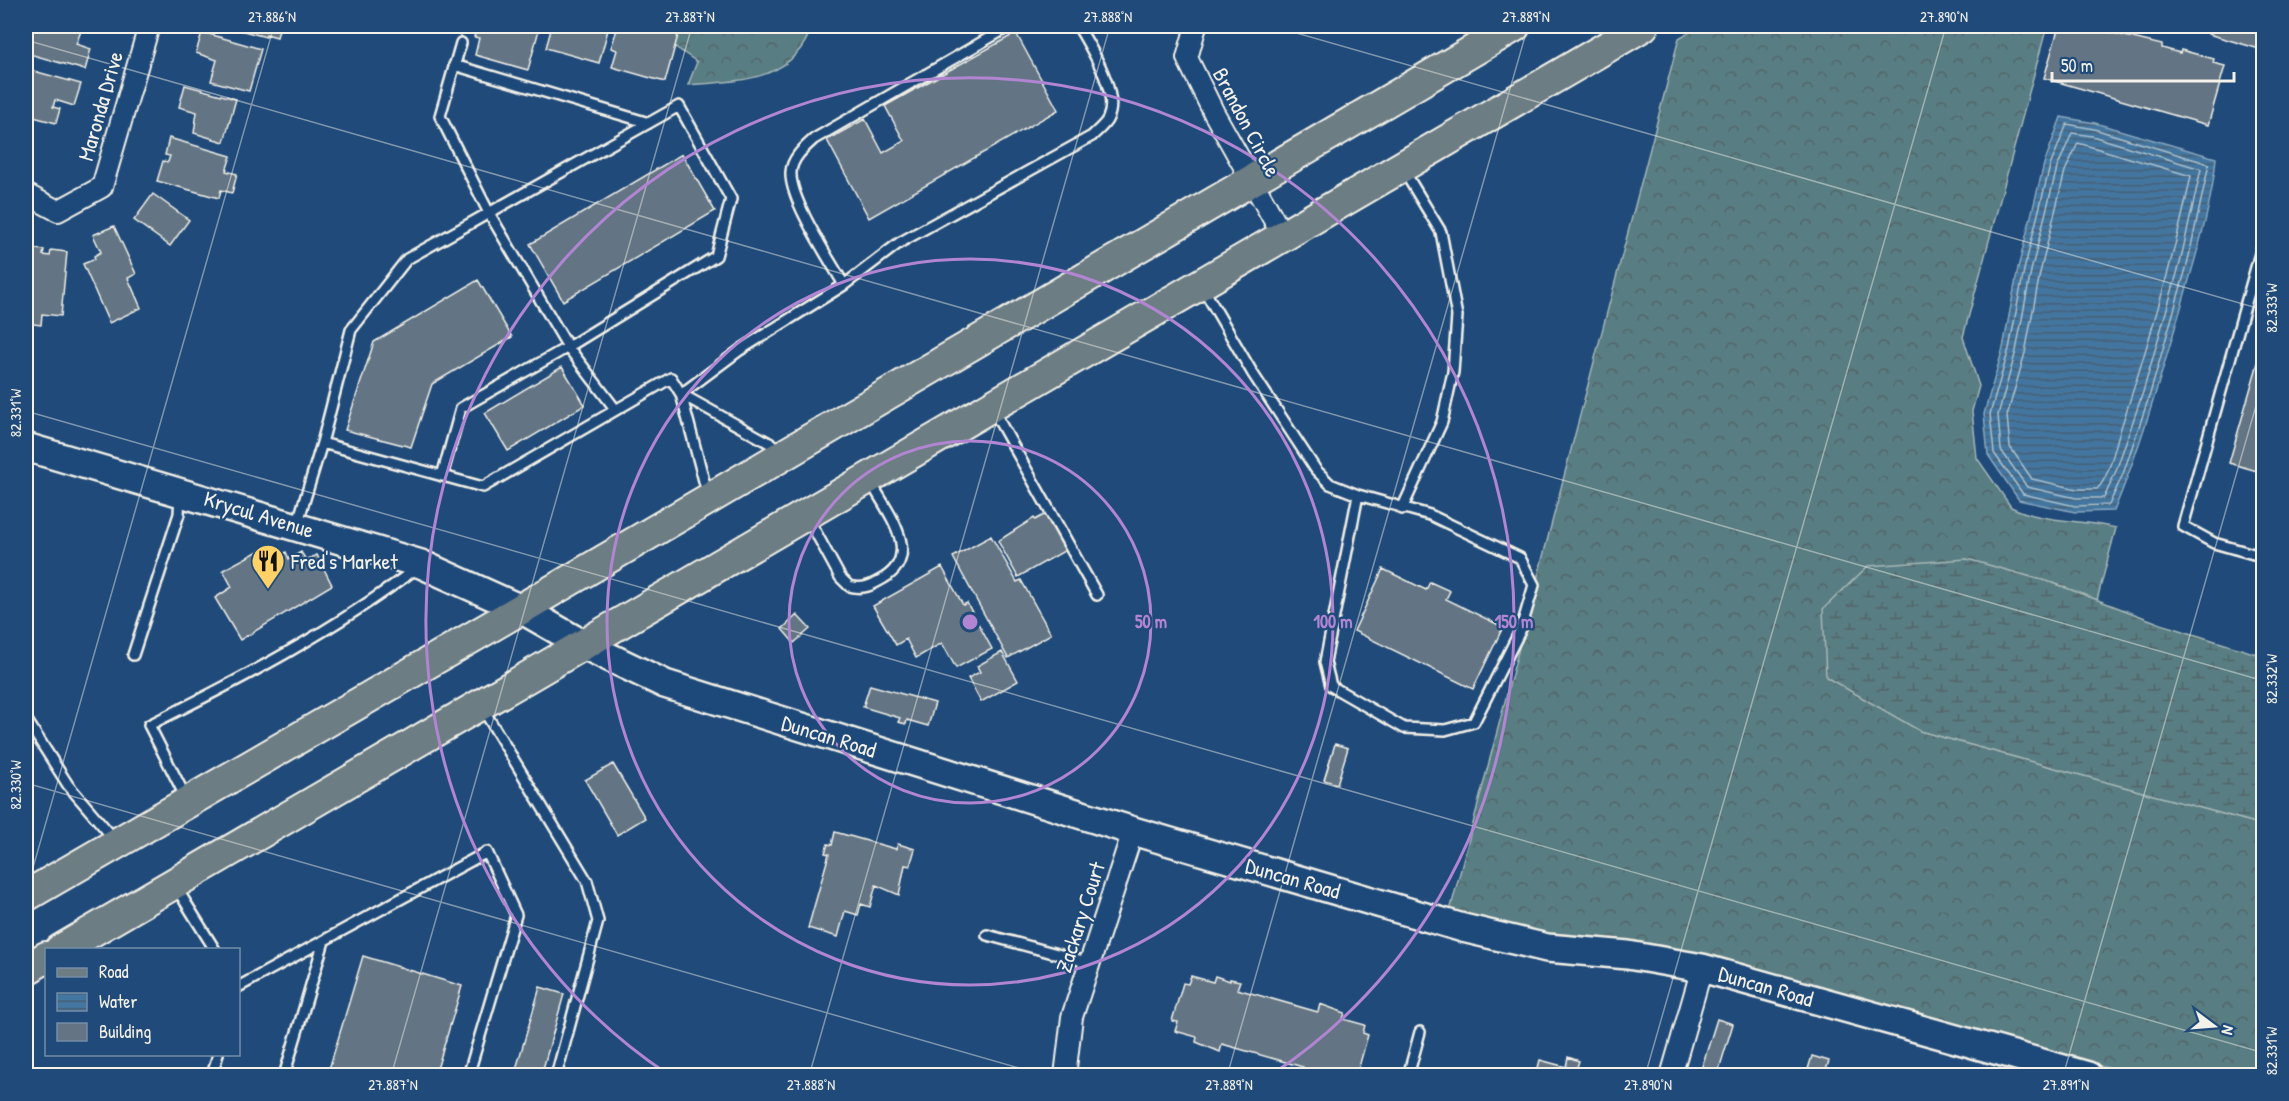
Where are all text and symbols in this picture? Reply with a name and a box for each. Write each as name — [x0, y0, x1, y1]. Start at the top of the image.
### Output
text: 27.886°N — [248, 6, 296, 27]
text: 27.887°N — [665, 6, 715, 27]
text: 27.888°N — [1084, 6, 1132, 27]
text: 27.889°N — [1502, 6, 1550, 27]
text: 27.890°N — [1920, 6, 1968, 27]
scale bar — [2052, 45, 2234, 83]
street label: Maronda Drive — [70, 47, 130, 164]
text: 50 m — [2061, 53, 2093, 78]
street label: Brandon Circle — [1206, 62, 1288, 182]
text: 82.333°W — [2261, 282, 2282, 333]
text: 82.331°W — [5, 388, 26, 437]
street label: Krycul Avenue — [200, 483, 318, 545]
restaurant icon: Fred's Market — [250, 543, 286, 590]
place label: Fred's Market — [290, 546, 398, 576]
text: 50 m — [1135, 609, 1167, 634]
text: 100 m — [1313, 609, 1353, 634]
text: 150 m — [1495, 609, 1533, 634]
centre of rings — [960, 612, 980, 632]
text: 82.332°W — [2261, 653, 2282, 704]
street label: Duncan Road — [778, 707, 880, 765]
text: 82.330°W — [5, 759, 26, 810]
street label: Duncan Road — [1242, 850, 1344, 906]
street label: Zackary Court — [1048, 857, 1112, 976]
legend — [45, 948, 240, 1056]
street label: Duncan Road — [1715, 958, 1817, 1014]
text: Road — [99, 959, 129, 984]
text: Water — [99, 989, 137, 1014]
north arrow — [2184, 996, 2244, 1056]
text: Building — [99, 1019, 151, 1044]
text: N — [2217, 1023, 2240, 1038]
text: 82.331°W — [2261, 1026, 2282, 1075]
text: 27.887°N — [368, 1074, 418, 1095]
text: 27.888°N — [787, 1074, 835, 1095]
text: 27.889°N — [1205, 1074, 1253, 1095]
text: 27.890°N — [1624, 1074, 1672, 1095]
text: 27.891°N — [2043, 1074, 2089, 1095]

